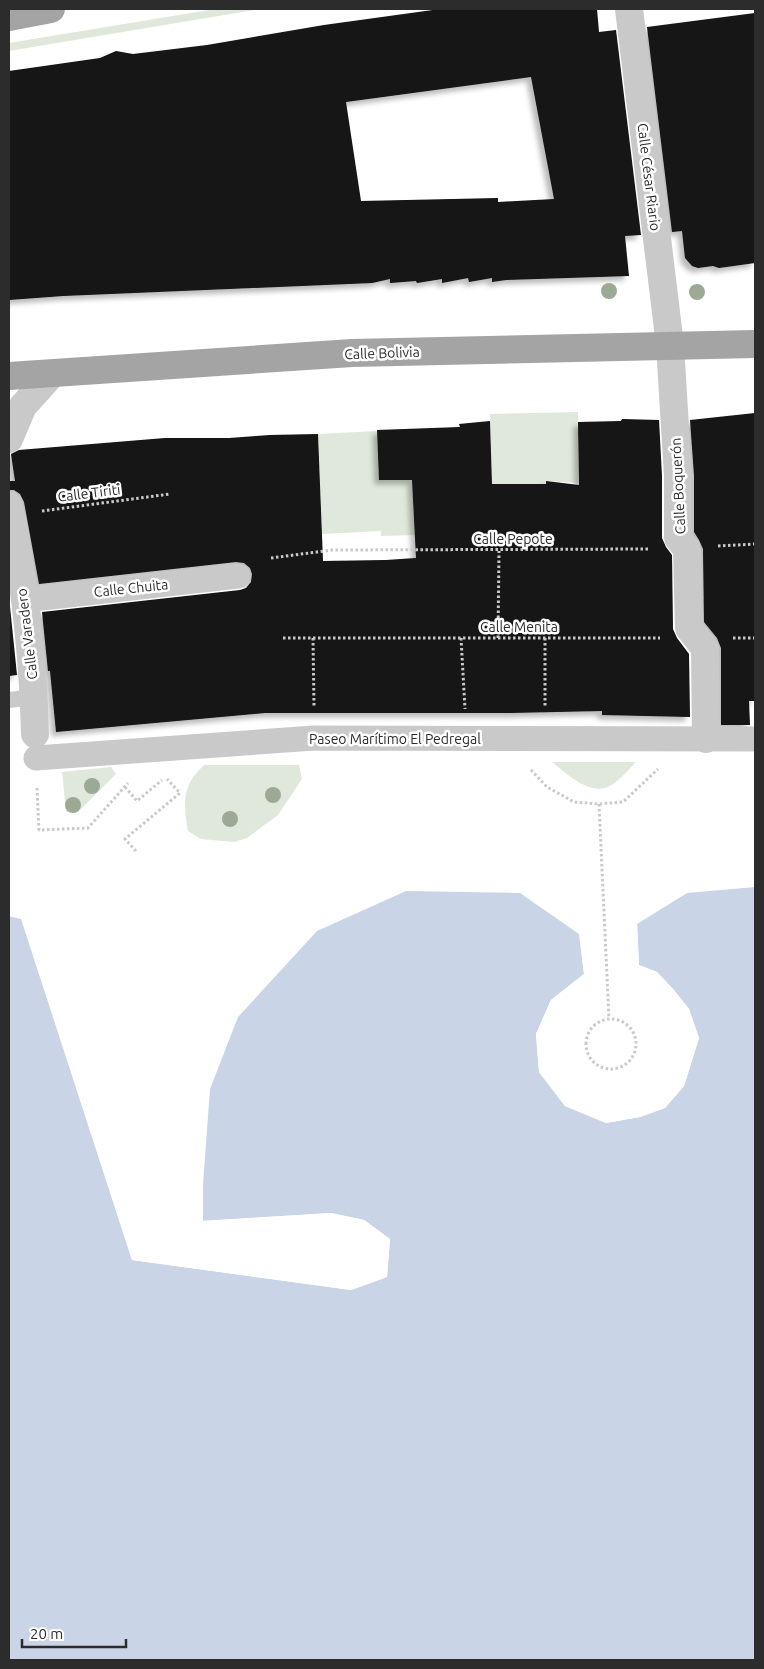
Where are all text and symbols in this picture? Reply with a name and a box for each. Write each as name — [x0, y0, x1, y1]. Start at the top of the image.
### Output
street label: Calle César Riario — [634, 122, 664, 232]
street label: Calle Bolivia — [344, 344, 420, 362]
street label: Calle Boquerón — [667, 437, 689, 535]
street label: Calle Tiriti — [57, 481, 121, 505]
street label: Calle Pepote — [473, 531, 553, 547]
street label: Calle Chuita — [93, 576, 169, 600]
street label: Calle Varadero — [13, 587, 41, 681]
street label: Calle Menita — [480, 619, 558, 635]
street label: Paseo Marítimo El Pedregal — [309, 731, 481, 747]
scale bar — [22, 1616, 126, 1648]
text: 20 m — [30, 1625, 63, 1642]

